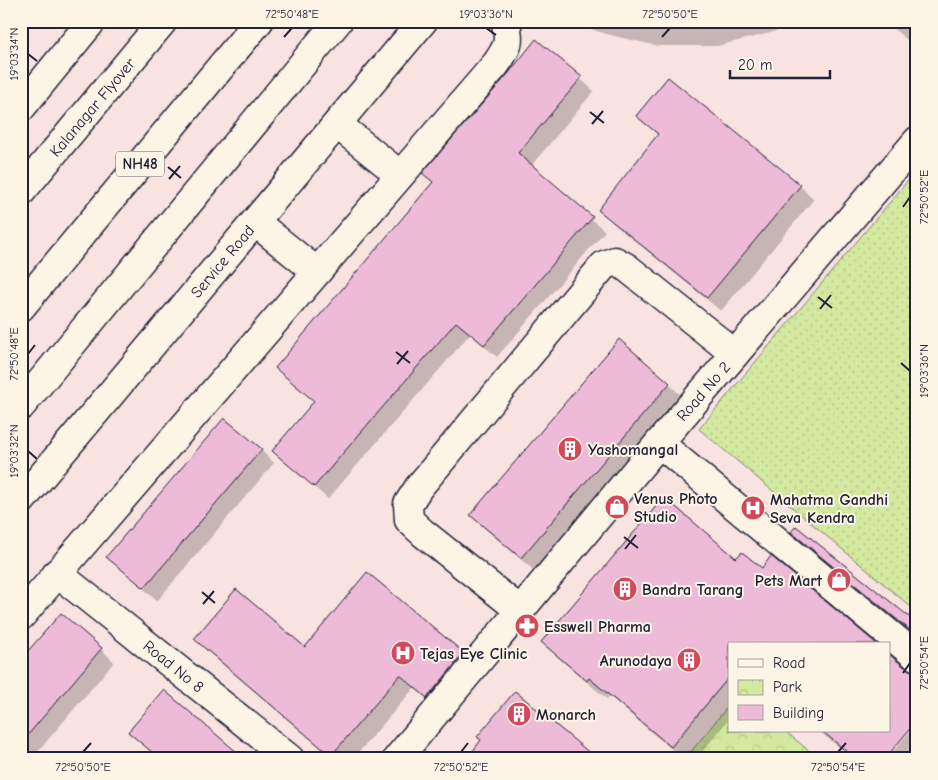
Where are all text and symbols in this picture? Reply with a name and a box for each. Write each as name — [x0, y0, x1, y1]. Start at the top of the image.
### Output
text: 72°50'48"E — [265, 7, 319, 21]
text: 19°03'36"N — [459, 7, 513, 21]
text: 72°50'50"E — [642, 7, 698, 21]
text: 19°03'34"N — [7, 28, 21, 80]
scale bar — [730, 48, 830, 80]
street label: Kalanagar Flyover — [46, 54, 140, 161]
text: 20 m — [738, 56, 772, 74]
road number: NH48 — [116, 152, 164, 176]
text: 72°50'52"E — [917, 170, 931, 224]
street label: Service Road — [187, 222, 258, 302]
text: 72°50'48"E — [7, 327, 21, 381]
text: 19°03'36"N — [917, 344, 931, 398]
street label: Road No 2 — [673, 358, 734, 425]
text: 19°03'32"N — [7, 424, 21, 478]
building icon: Yashomangal — [557, 436, 583, 462]
place label: Yashomangal — [588, 441, 678, 459]
place label: Venus Photo Studio — [634, 490, 718, 526]
place label: Mahatma Gandhi Seva Kendra — [770, 491, 888, 527]
shop icon: Venus Photo Studio — [604, 494, 630, 520]
hospital icon: Mahatma Gandhi Seva Kendra — [740, 495, 766, 521]
shop icon: Pets Mart — [826, 567, 852, 593]
place label: Pets Mart — [755, 572, 823, 590]
building icon: Bandra Tarang — [612, 576, 638, 602]
place label: Bandra Tarang — [642, 581, 744, 599]
pharmacy icon: Esswell Pharma — [514, 613, 540, 639]
place label: Esswell Pharma — [544, 618, 651, 636]
text: 72°50'54"E — [917, 636, 931, 690]
street label: Road No 8 — [140, 637, 207, 697]
hospital icon: Tejas Eye Clinic — [390, 640, 416, 666]
legend — [728, 642, 890, 732]
place label: Tejas Eye Clinic — [420, 645, 528, 663]
building icon: Arunodaya — [676, 647, 702, 673]
place label: Arunodaya — [600, 652, 672, 670]
text: Road — [773, 654, 805, 672]
text: Park — [773, 678, 802, 696]
building icon: Monarch — [506, 701, 532, 727]
text: Building — [773, 704, 824, 722]
place label: Monarch — [536, 706, 596, 724]
text: 72°50'50"E — [55, 760, 111, 774]
text: 72°50'52"E — [434, 760, 488, 774]
text: 72°50'54"E — [811, 760, 865, 774]

